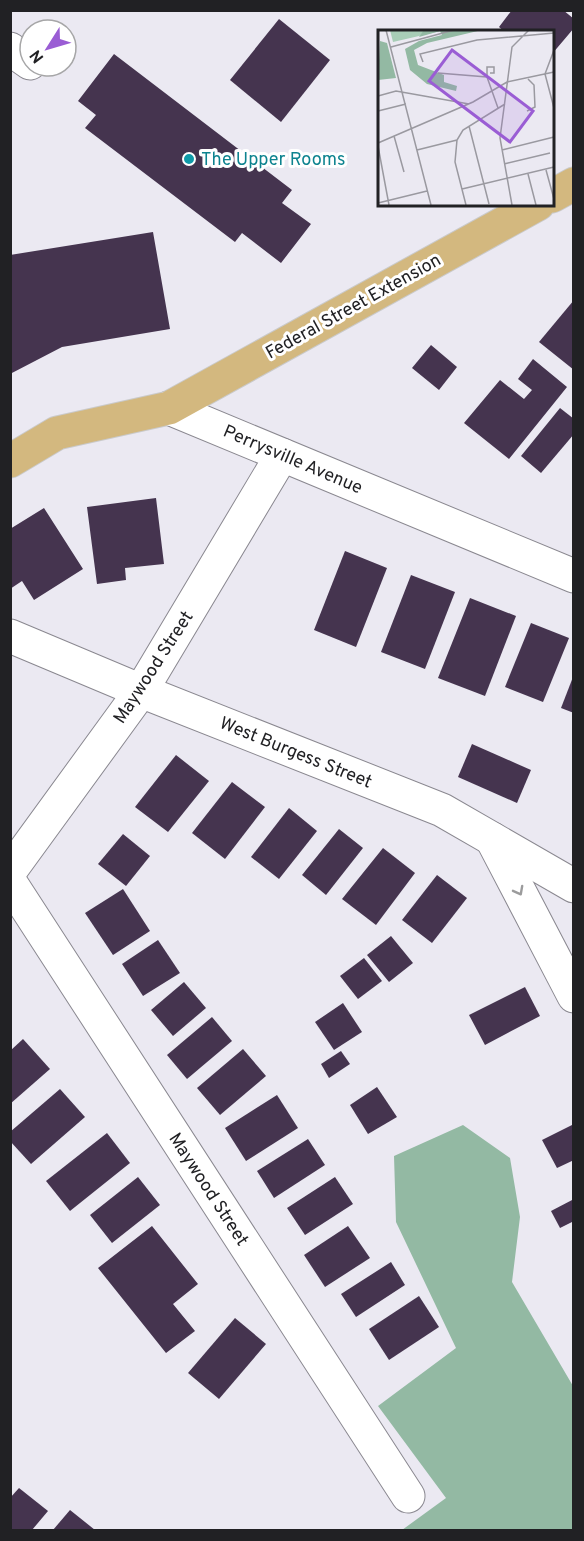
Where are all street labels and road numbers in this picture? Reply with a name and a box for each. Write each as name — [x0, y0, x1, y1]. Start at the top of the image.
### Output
street label: Federal Street Extension — [262, 249, 446, 365]
street label: Perrysville Avenue — [219, 421, 366, 500]
street label: Maywood Street — [109, 607, 199, 729]
street label: West Burgess Street — [216, 712, 375, 794]
street label: Maywood Street — [163, 1129, 253, 1251]

